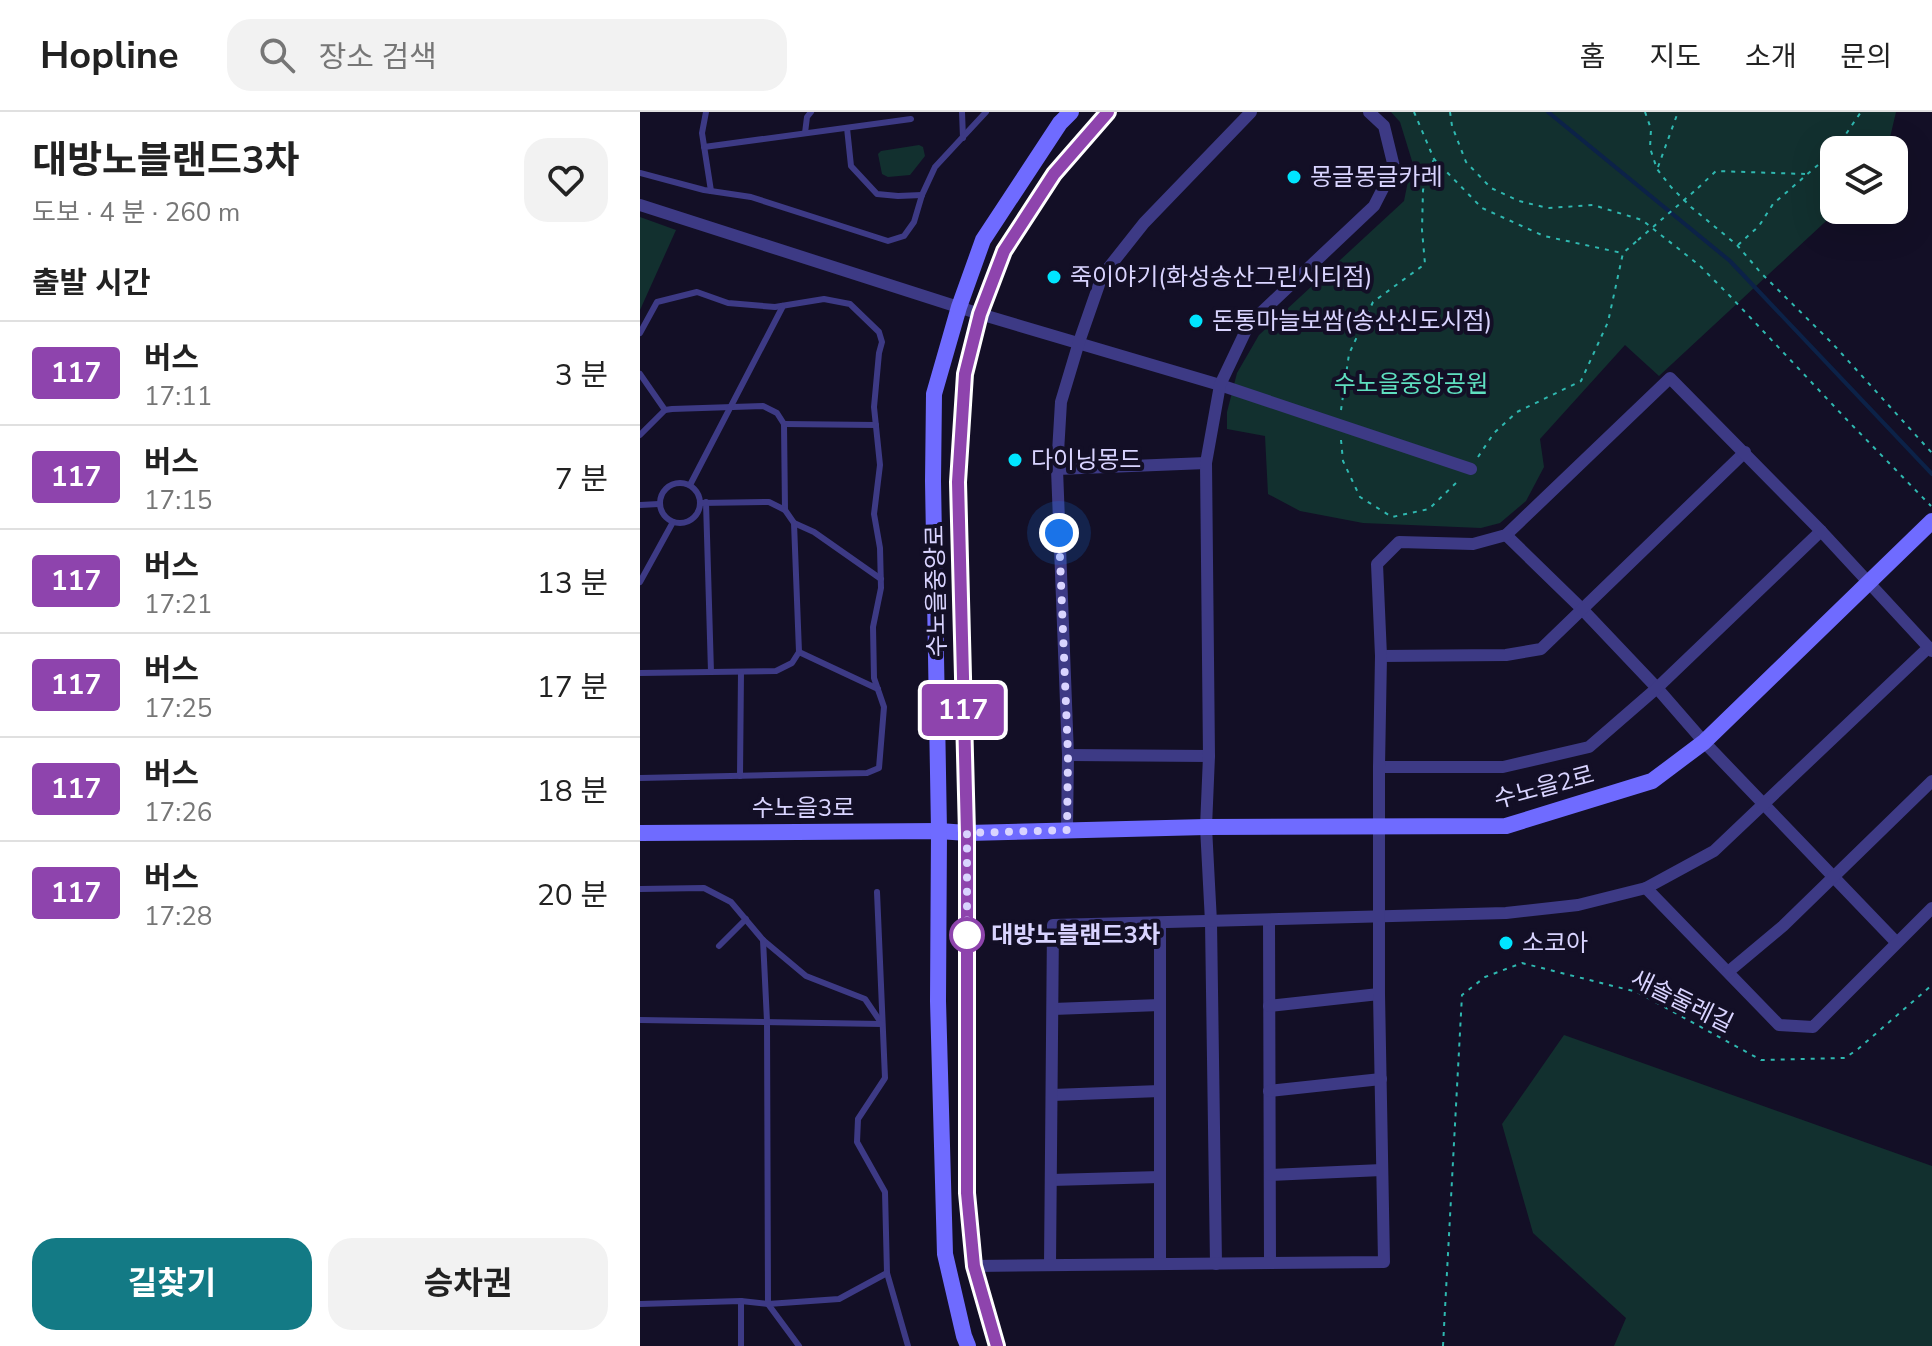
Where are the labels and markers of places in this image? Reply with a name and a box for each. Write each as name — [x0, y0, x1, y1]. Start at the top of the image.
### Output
place label: 몽글몽글카레 — [1310, 161, 1442, 193]
marker: 몽글몽글카레 — [1285, 168, 1303, 186]
place label: 죽이야기(화성송산그린시티점) — [1070, 261, 1372, 293]
marker: 죽이야기(화성송산그린시티점) — [1045, 268, 1063, 286]
place label: 돈통마늘보쌈(송산신도시점) — [1212, 305, 1492, 337]
marker: 돈통마늘보쌈(송산신도시점) — [1187, 312, 1205, 330]
place label: 다이닝몽드 — [1031, 444, 1141, 476]
marker: 다이닝몽드 — [1006, 451, 1024, 469]
marker: 대방노블랜드3차 — [950, 918, 984, 952]
place label: 대방노블랜드3차 — [991, 919, 1160, 951]
place label: 소코아 — [1522, 927, 1588, 959]
marker: 소코아 — [1497, 934, 1515, 952]

